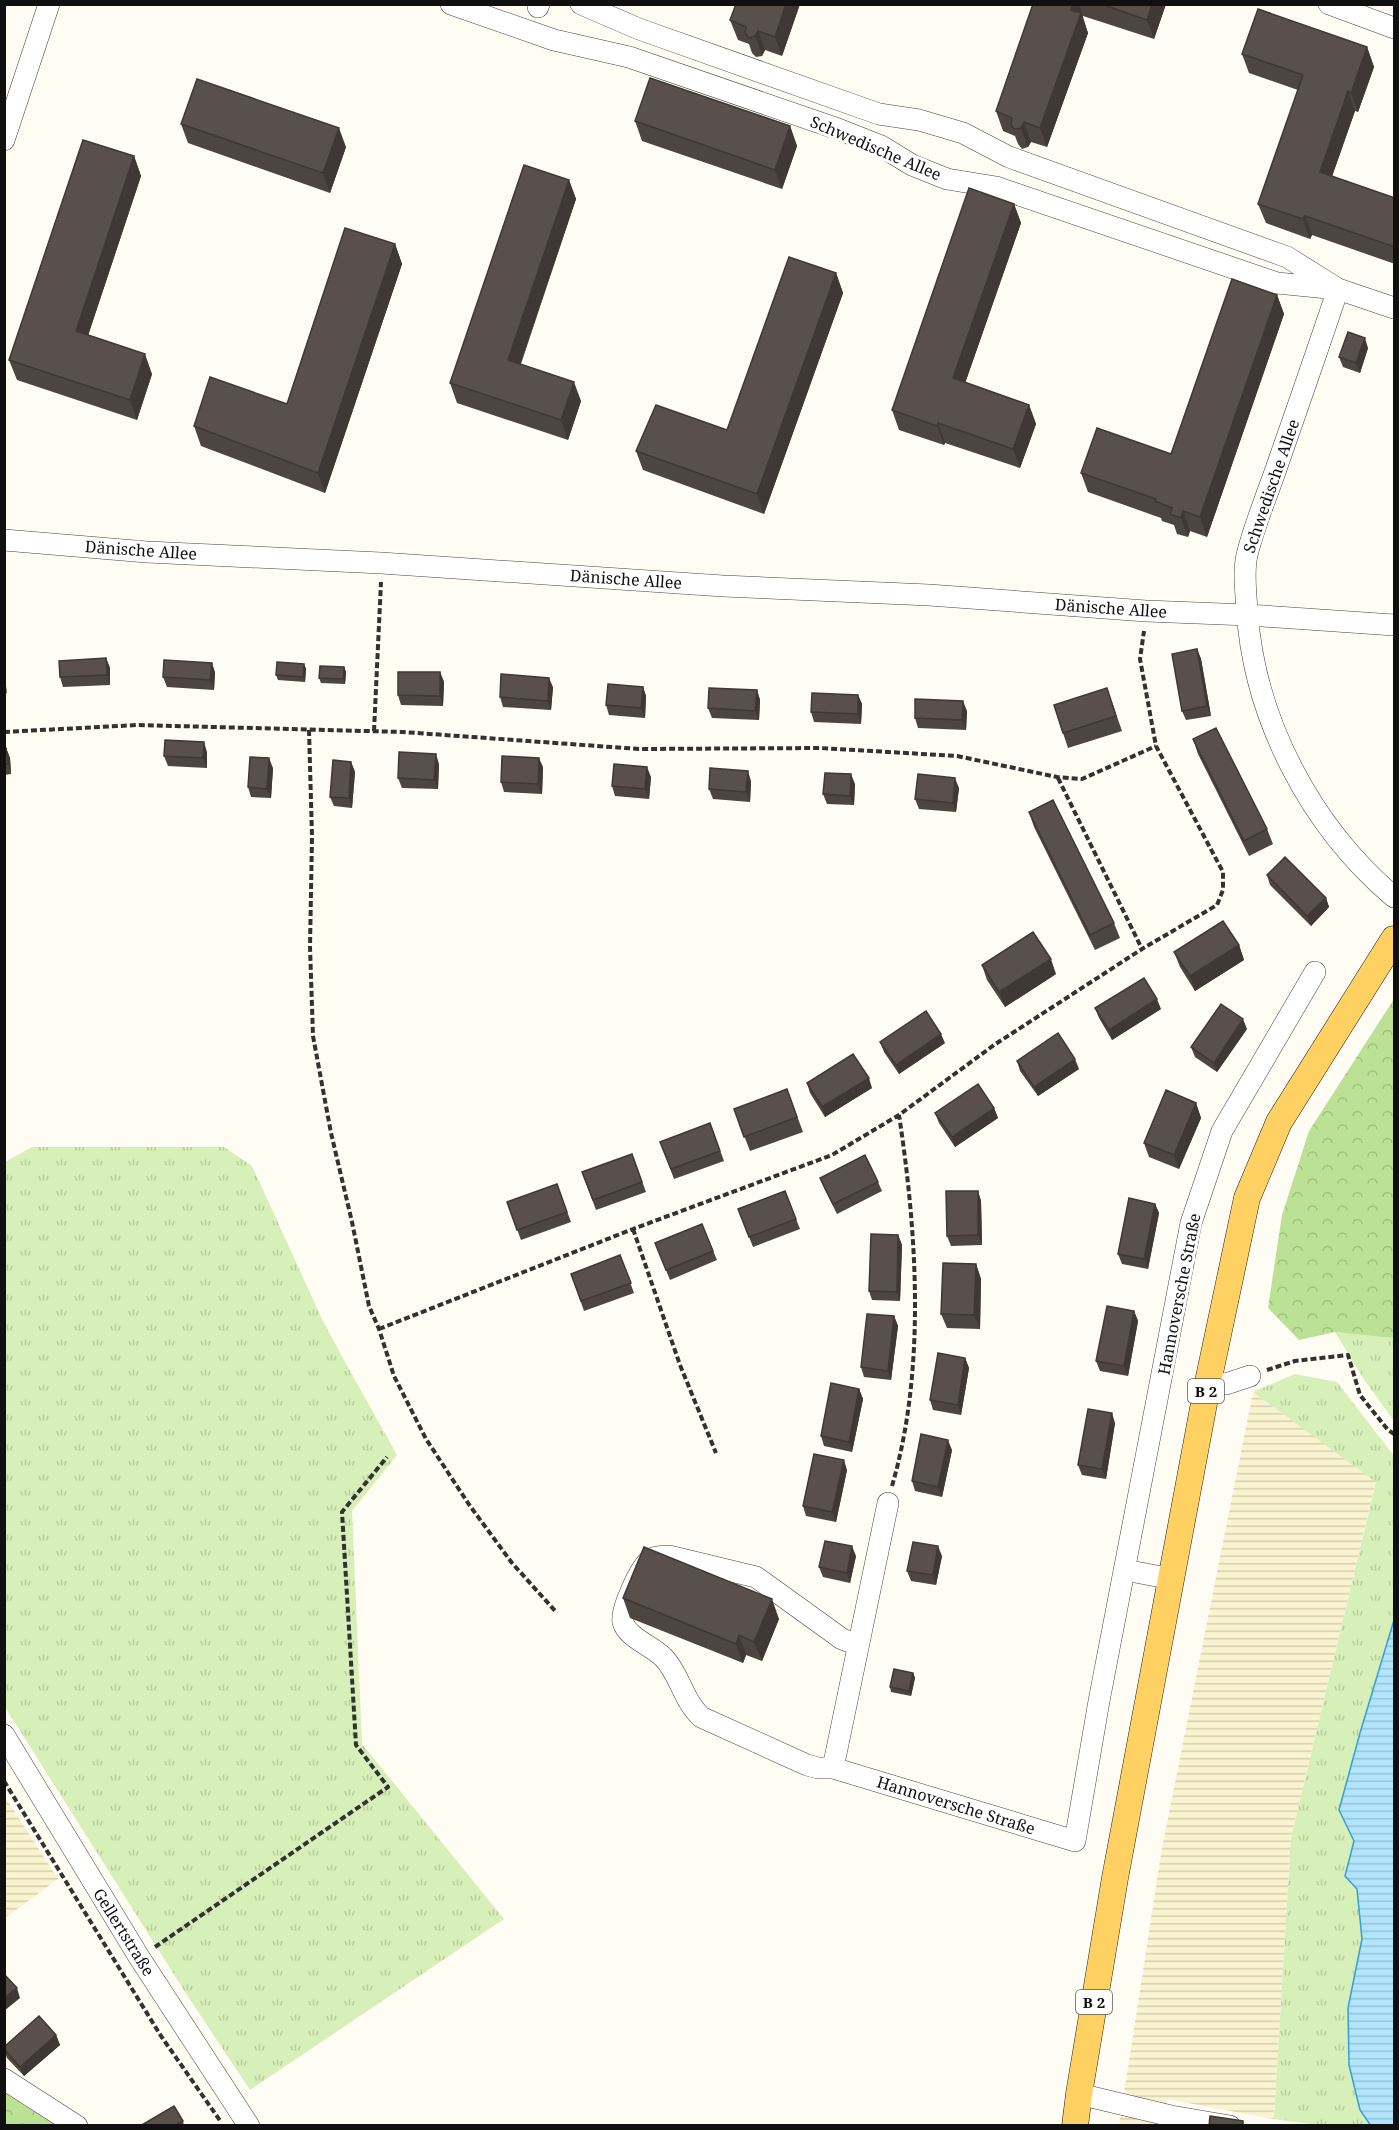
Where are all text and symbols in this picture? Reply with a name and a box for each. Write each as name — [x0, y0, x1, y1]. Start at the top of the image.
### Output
street label: Schwedische Allee — [807, 110, 945, 186]
street label: Schwedische Allee — [1238, 416, 1304, 556]
street label: Dänische Allee — [84, 535, 198, 565]
street label: Dänische Allee — [569, 564, 683, 594]
street label: Dänische Allee — [1054, 593, 1168, 623]
street label: Hannoversche Straße — [1153, 1211, 1205, 1377]
road number: B 2 — [1188, 1379, 1224, 1403]
street label: Hannoversche Straße — [874, 1770, 1038, 1840]
street label: Gellertstraße — [88, 1884, 160, 1980]
road number: B 2 — [1076, 1990, 1112, 2014]

